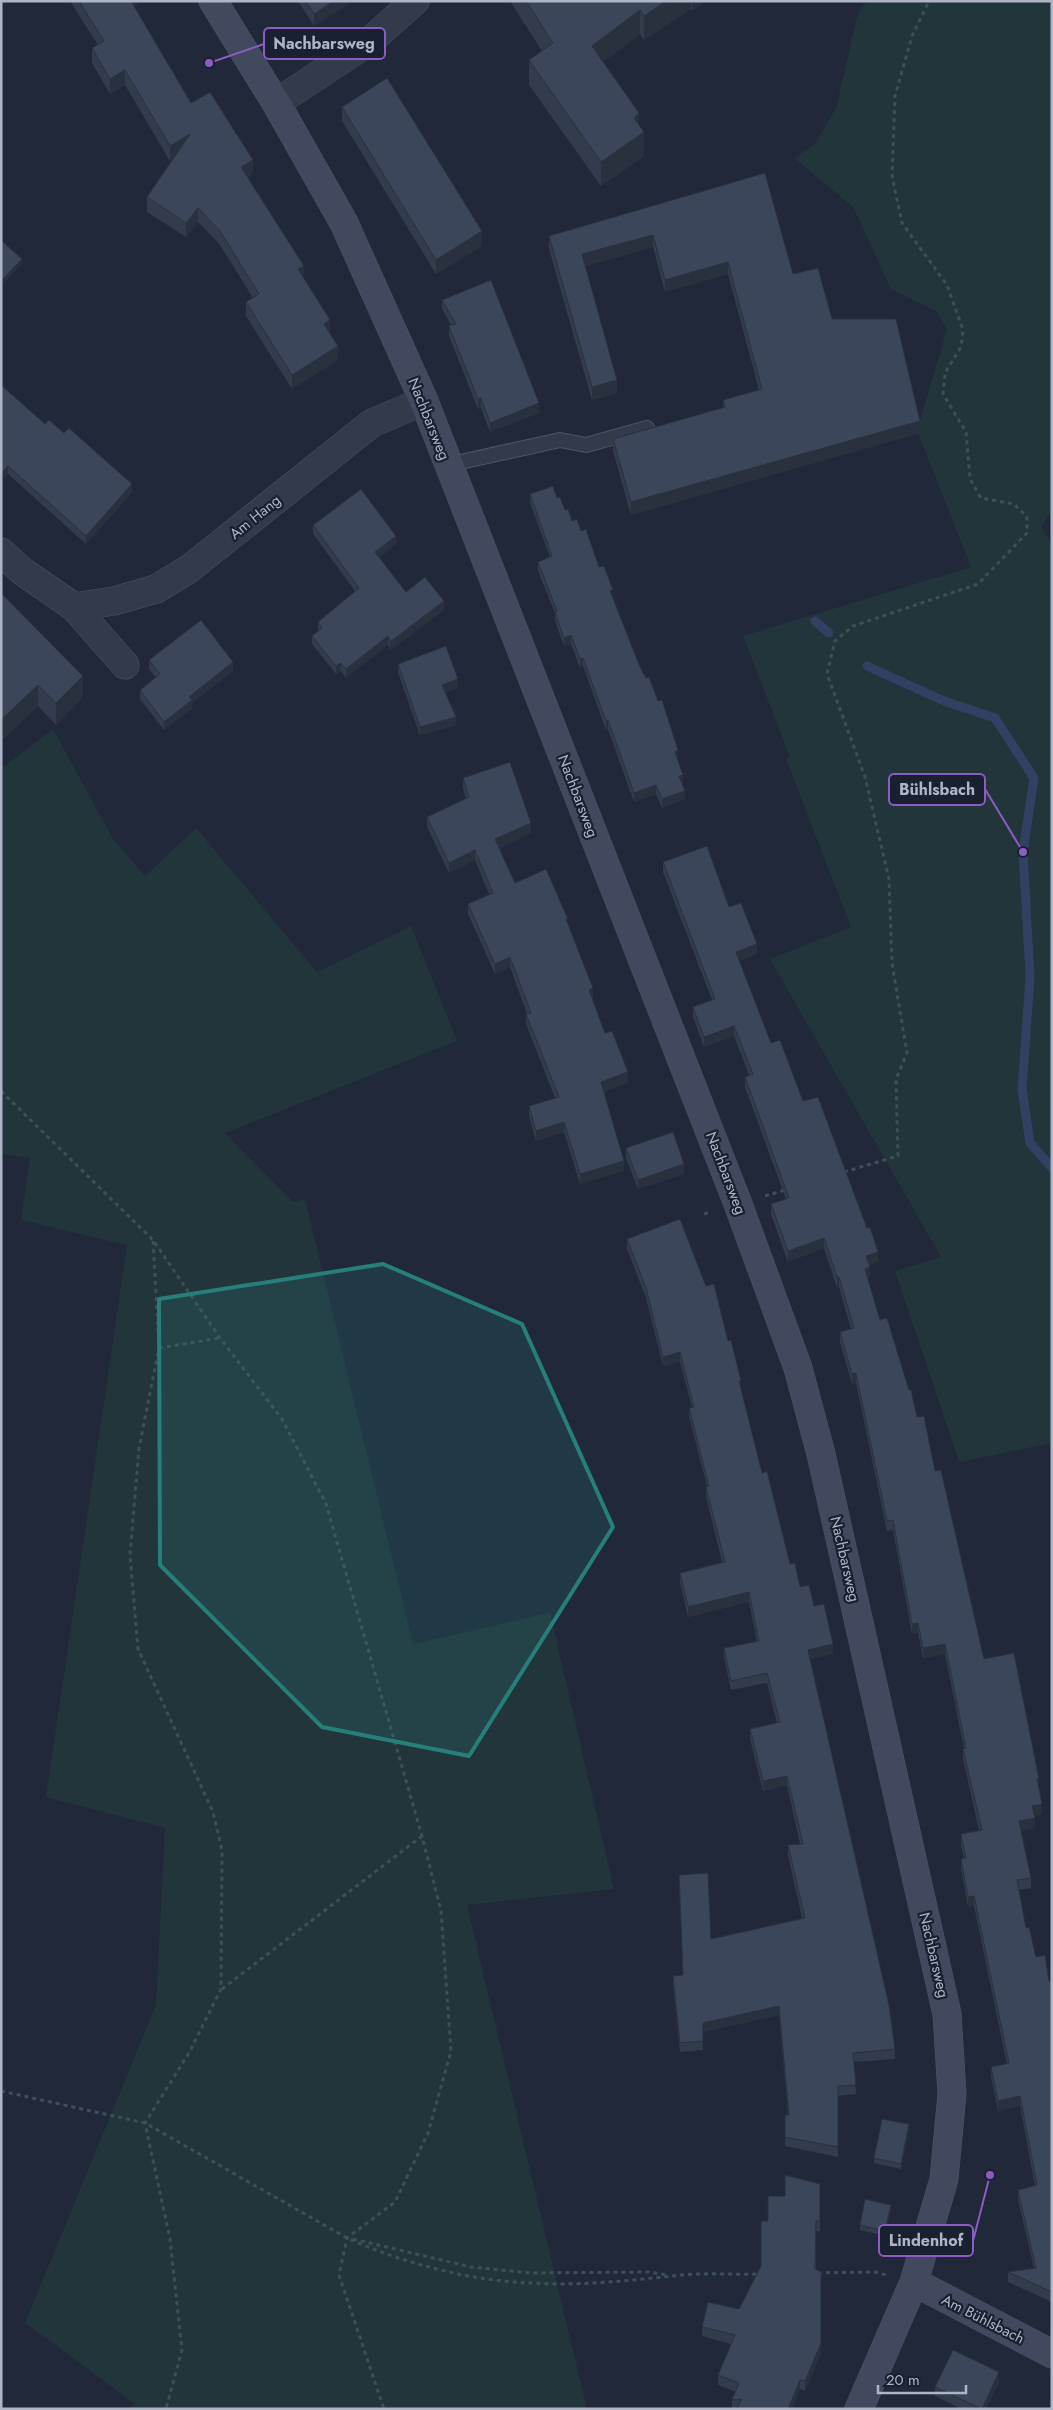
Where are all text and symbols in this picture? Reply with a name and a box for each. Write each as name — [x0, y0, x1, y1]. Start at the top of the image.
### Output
callout: Nachbarsweg — [264, 28, 385, 59]
text: Nachbarsweg — [273, 32, 375, 55]
street label: Nachbarsweg — [403, 375, 455, 463]
street label: Am Hang — [225, 489, 285, 545]
street label: Nachbarsweg — [552, 751, 604, 841]
callout: Bühlsbach — [889, 774, 985, 805]
text: Bühlsbach — [899, 778, 975, 801]
street label: Nachbarsweg — [700, 1128, 752, 1218]
street label: Nachbarsweg — [824, 1514, 866, 1604]
street label: Nachbarsweg — [913, 1910, 955, 2000]
callout: Lindenhof — [879, 2225, 973, 2256]
text: Lindenhof — [889, 2229, 965, 2252]
street label: Am Bühlsbach — [938, 2289, 1028, 2349]
scale bar — [878, 2362, 966, 2394]
text: 20 m — [886, 2369, 920, 2391]

